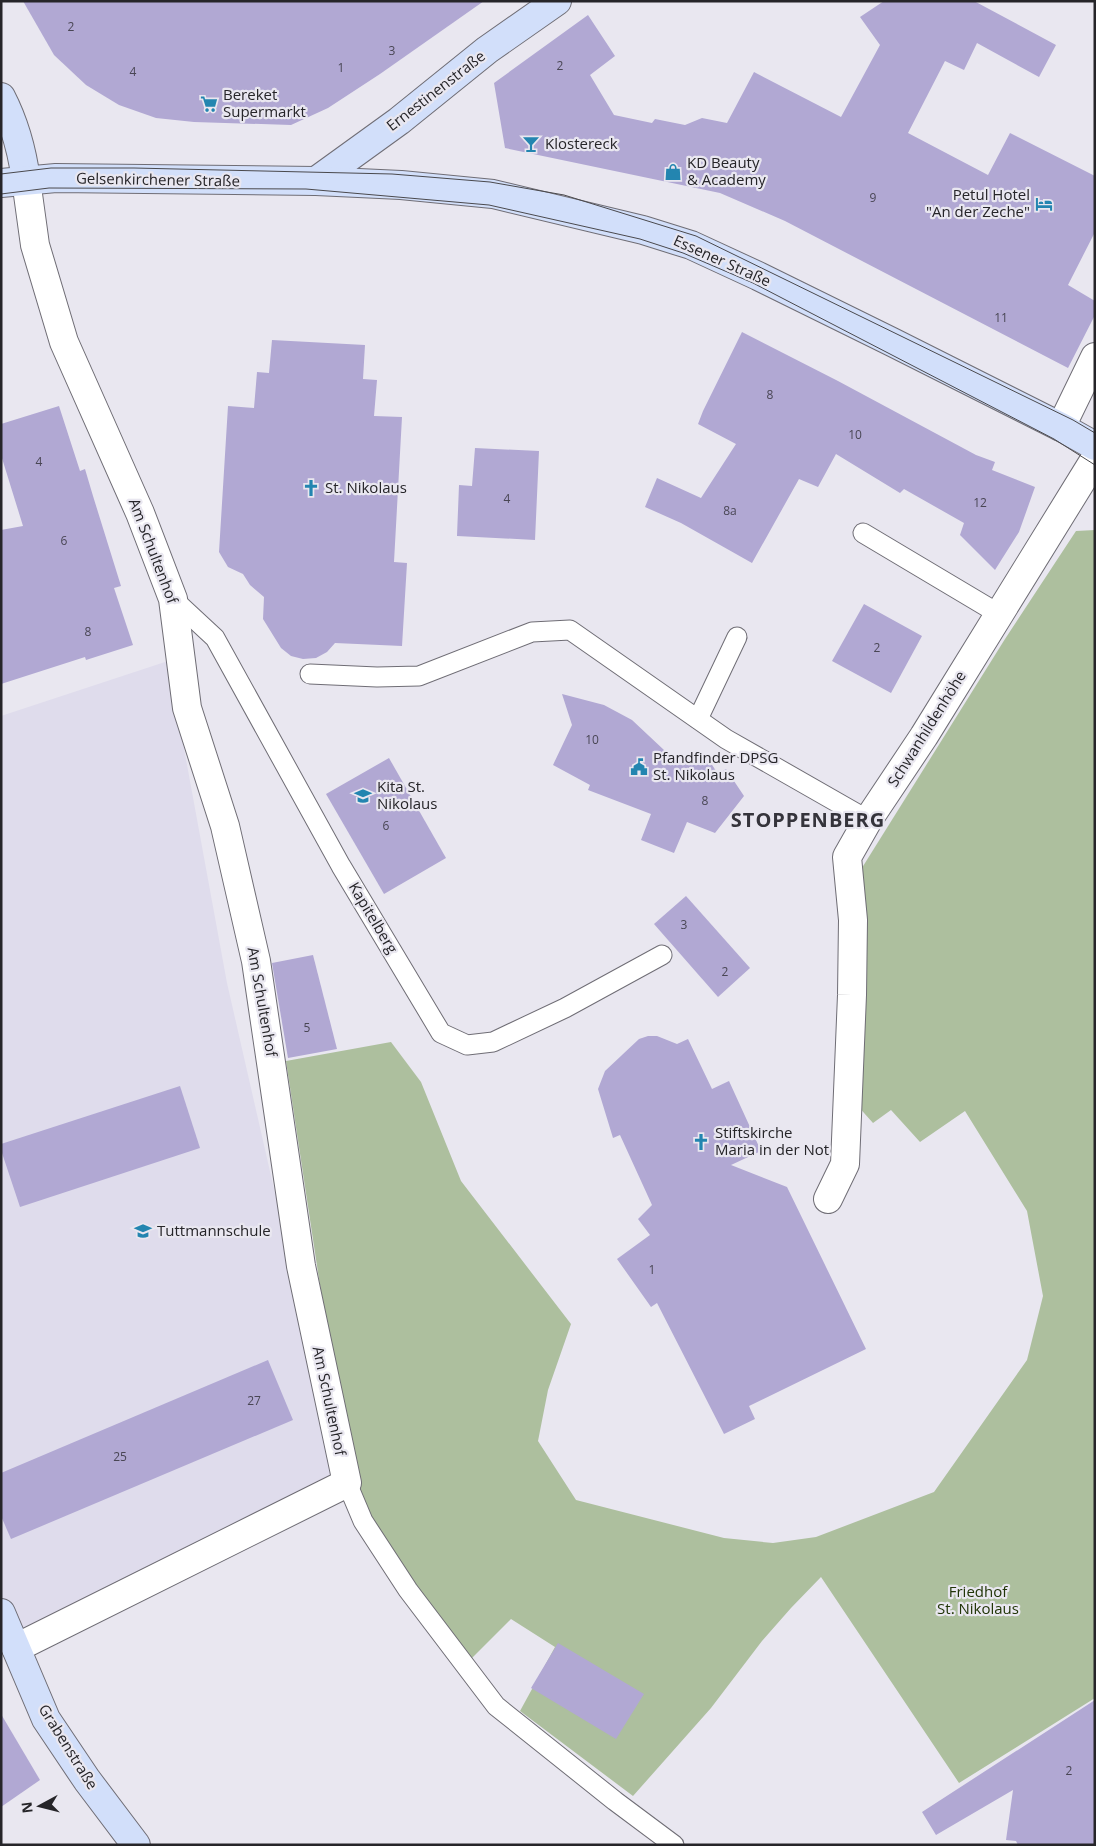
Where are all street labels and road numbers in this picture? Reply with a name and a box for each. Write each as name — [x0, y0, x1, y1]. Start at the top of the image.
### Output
street label: Ernestinenstraße — [382, 45, 489, 135]
street label: Gelsenkirchener Straße — [76, 168, 240, 190]
street label: Essener Straße — [671, 230, 774, 290]
street label: Am Schultenhof — [125, 495, 184, 607]
street label: Schwanhildenhöhe — [882, 667, 970, 790]
street label: Kapitelberg — [345, 878, 403, 957]
street label: Am Schultenhof — [243, 945, 283, 1059]
street label: Am Schultenhof — [309, 1344, 352, 1458]
street label: Grabenstraße — [35, 1700, 103, 1793]

